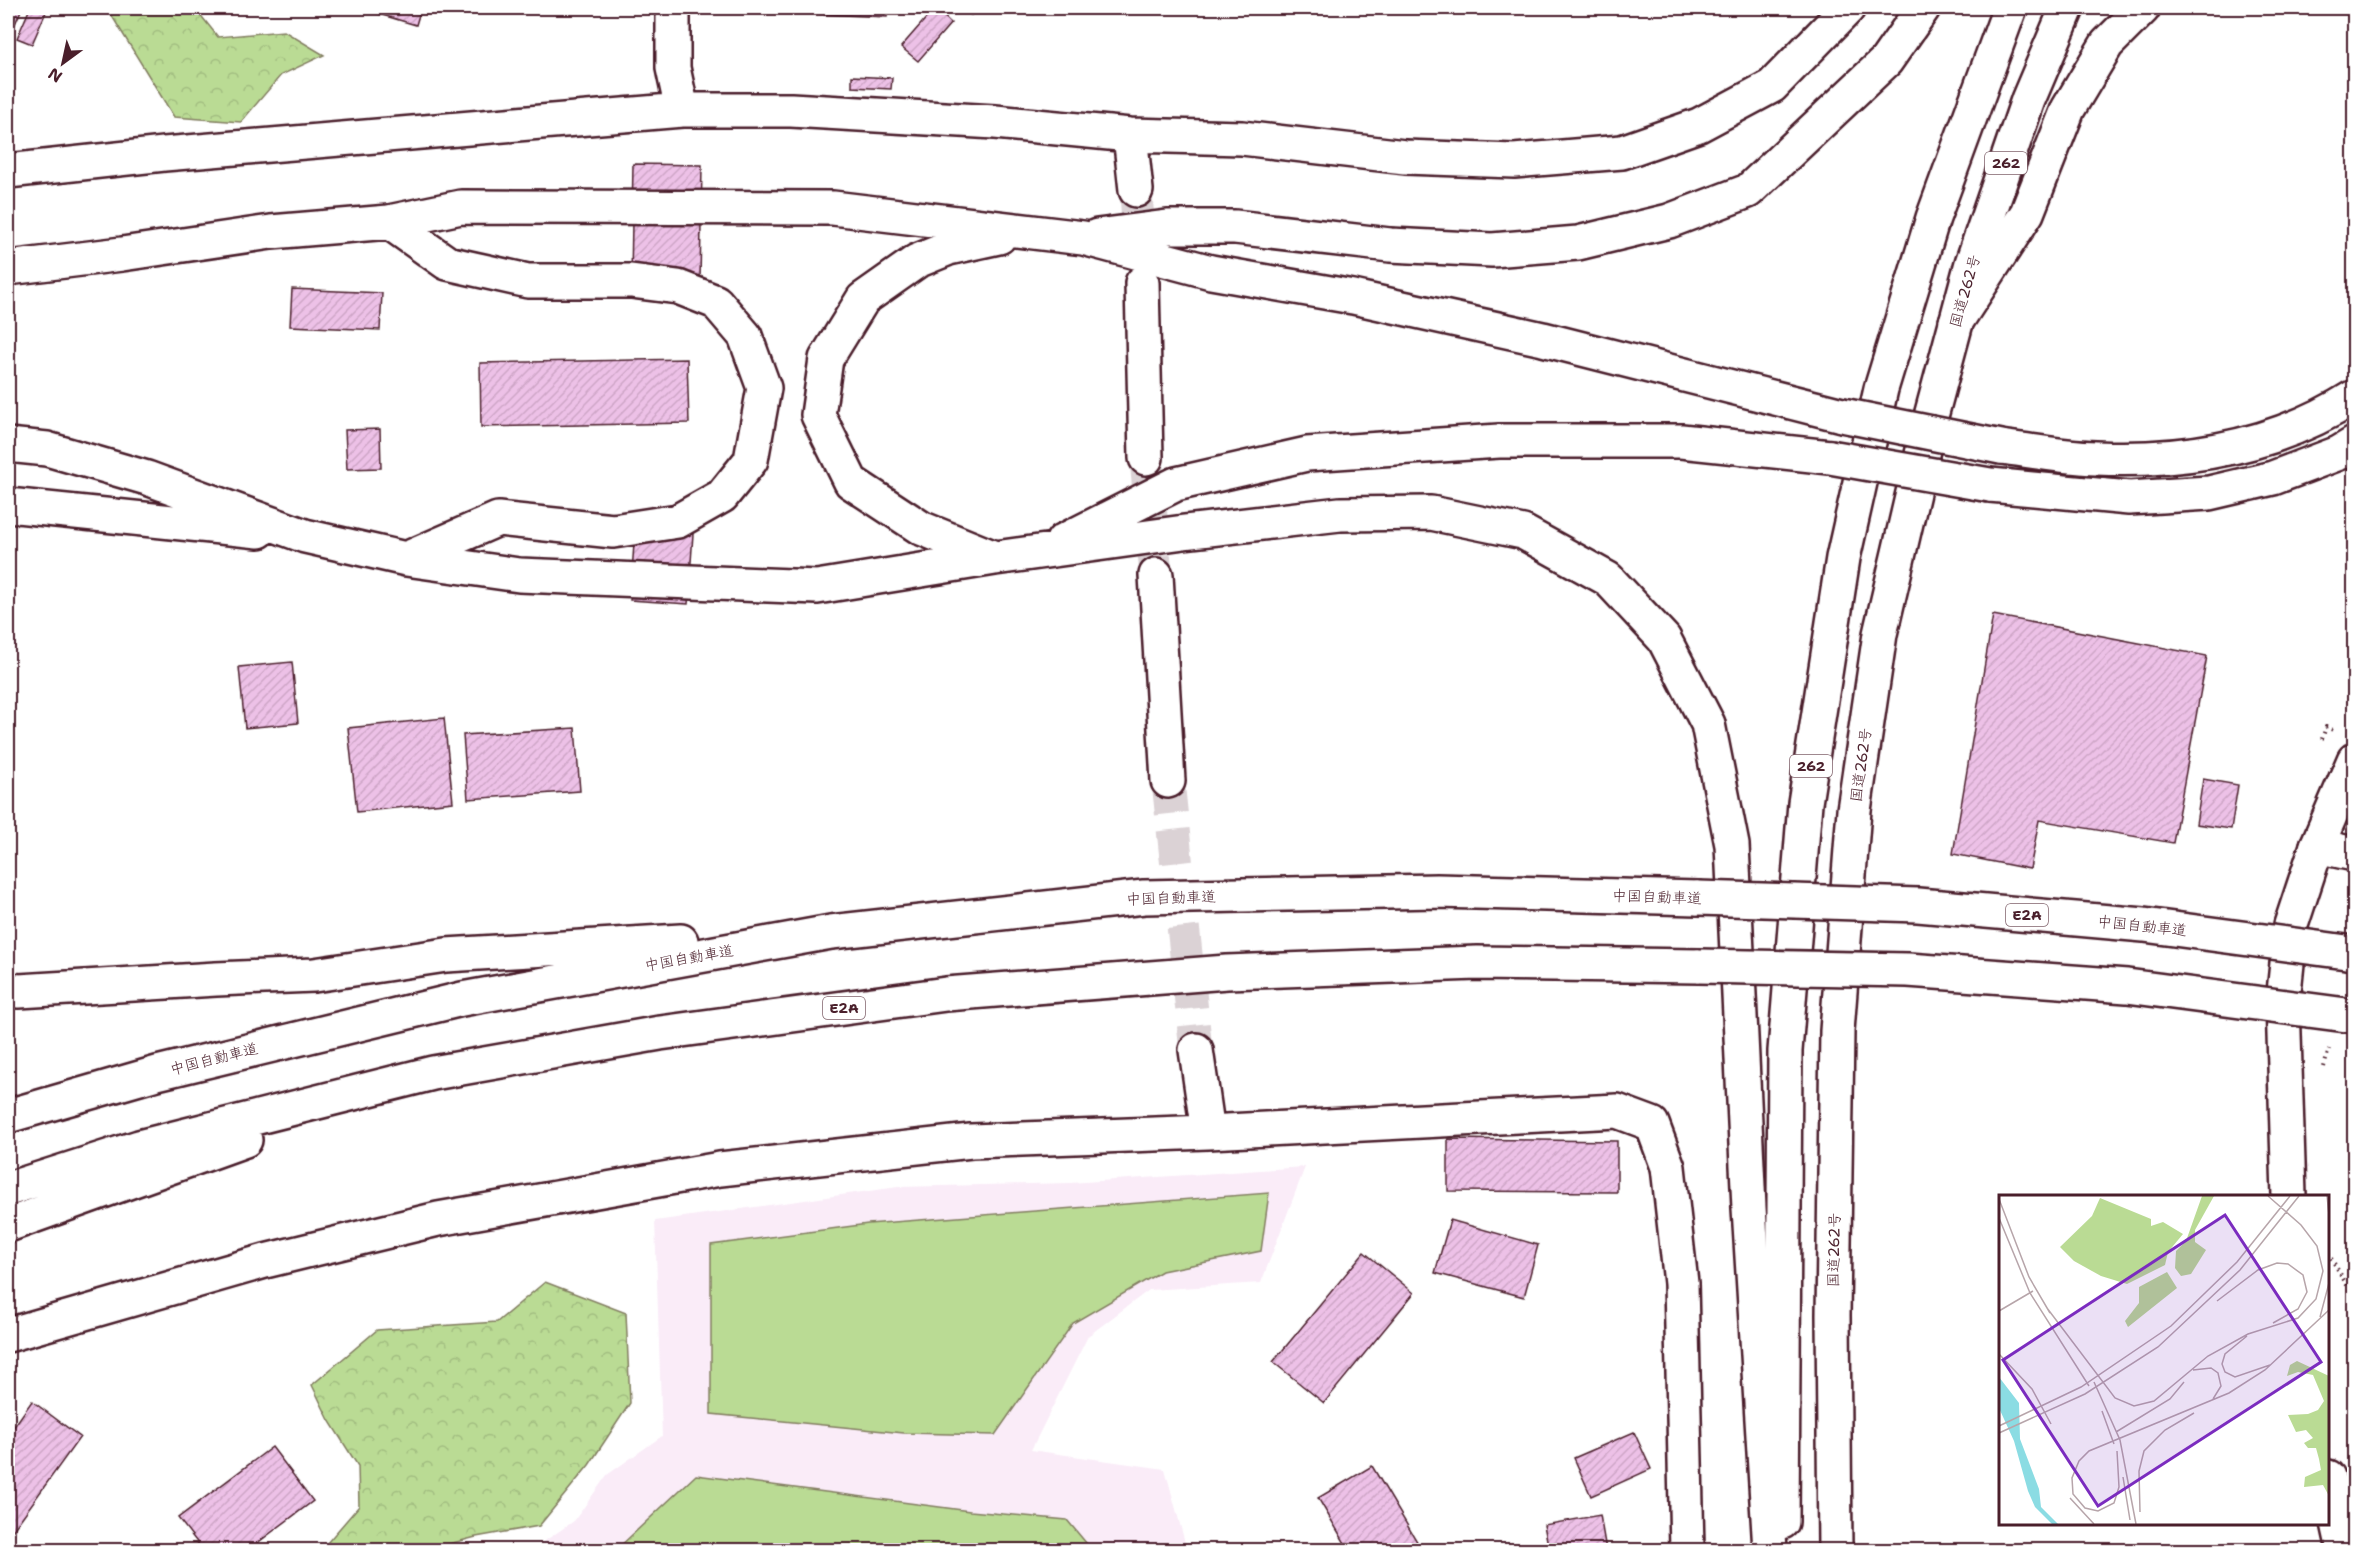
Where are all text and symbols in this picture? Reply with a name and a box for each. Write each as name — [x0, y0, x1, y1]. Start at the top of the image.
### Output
north arrow — [33, 33, 93, 93]
text: N — [44, 63, 66, 87]
road number: 262 — [1985, 152, 2027, 174]
street label: 国道262号 — [1945, 252, 1985, 330]
street label: 国道262号 — [1846, 727, 1876, 803]
road number: 262 — [1790, 755, 1832, 777]
street label: 中国自動車道 — [1612, 885, 1702, 909]
street label: 中国自動車道 — [1126, 886, 1216, 910]
road number: E2A — [2006, 904, 2048, 926]
street label: 中国自動車道 — [2096, 911, 2188, 941]
street label: 中国自動車道 — [643, 940, 735, 976]
road number: E2A — [823, 997, 865, 1019]
street label: 中国自動車道 — [168, 1038, 260, 1080]
inset map — [1999, 1195, 2329, 1525]
street label: 国道262号 — [1823, 1212, 1845, 1288]

